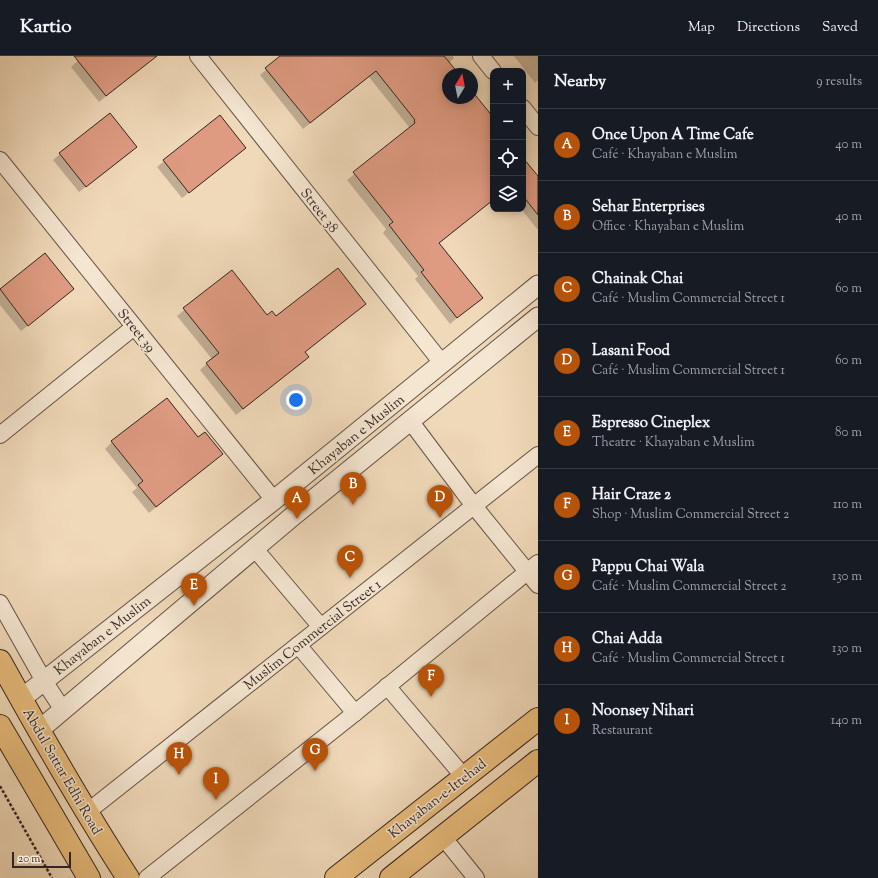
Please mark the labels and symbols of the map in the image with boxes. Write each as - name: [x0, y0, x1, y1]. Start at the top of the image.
- north arrow: [442, 68, 478, 104]
- street label: Street 38: [295, 185, 342, 238]
- street label: Street 39: [111, 305, 160, 358]
- your location: [286, 390, 306, 410]
- street label: Khayaban e Muslim: [305, 390, 410, 481]
- pin: B: [340, 472, 366, 505]
- pin: D: [427, 485, 453, 518]
- pin: A: [284, 486, 310, 519]
- pin: C: [337, 545, 363, 578]
- pin: E: [181, 573, 207, 606]
- street label: Muslim Commercial Street 1: [240, 575, 386, 696]
- street label: Khayaban e Muslim: [50, 592, 156, 681]
- pin: F: [418, 664, 444, 697]
- street label: Abdul Sattar Edhi Road: [17, 705, 106, 839]
- pin: G: [302, 738, 328, 771]
- pin: H: [166, 742, 192, 775]
- street label: Khayaban-e-Ittehad: [385, 755, 491, 844]
- pin: I: [203, 767, 229, 800]
- scale bar: [12, 850, 71, 869]

